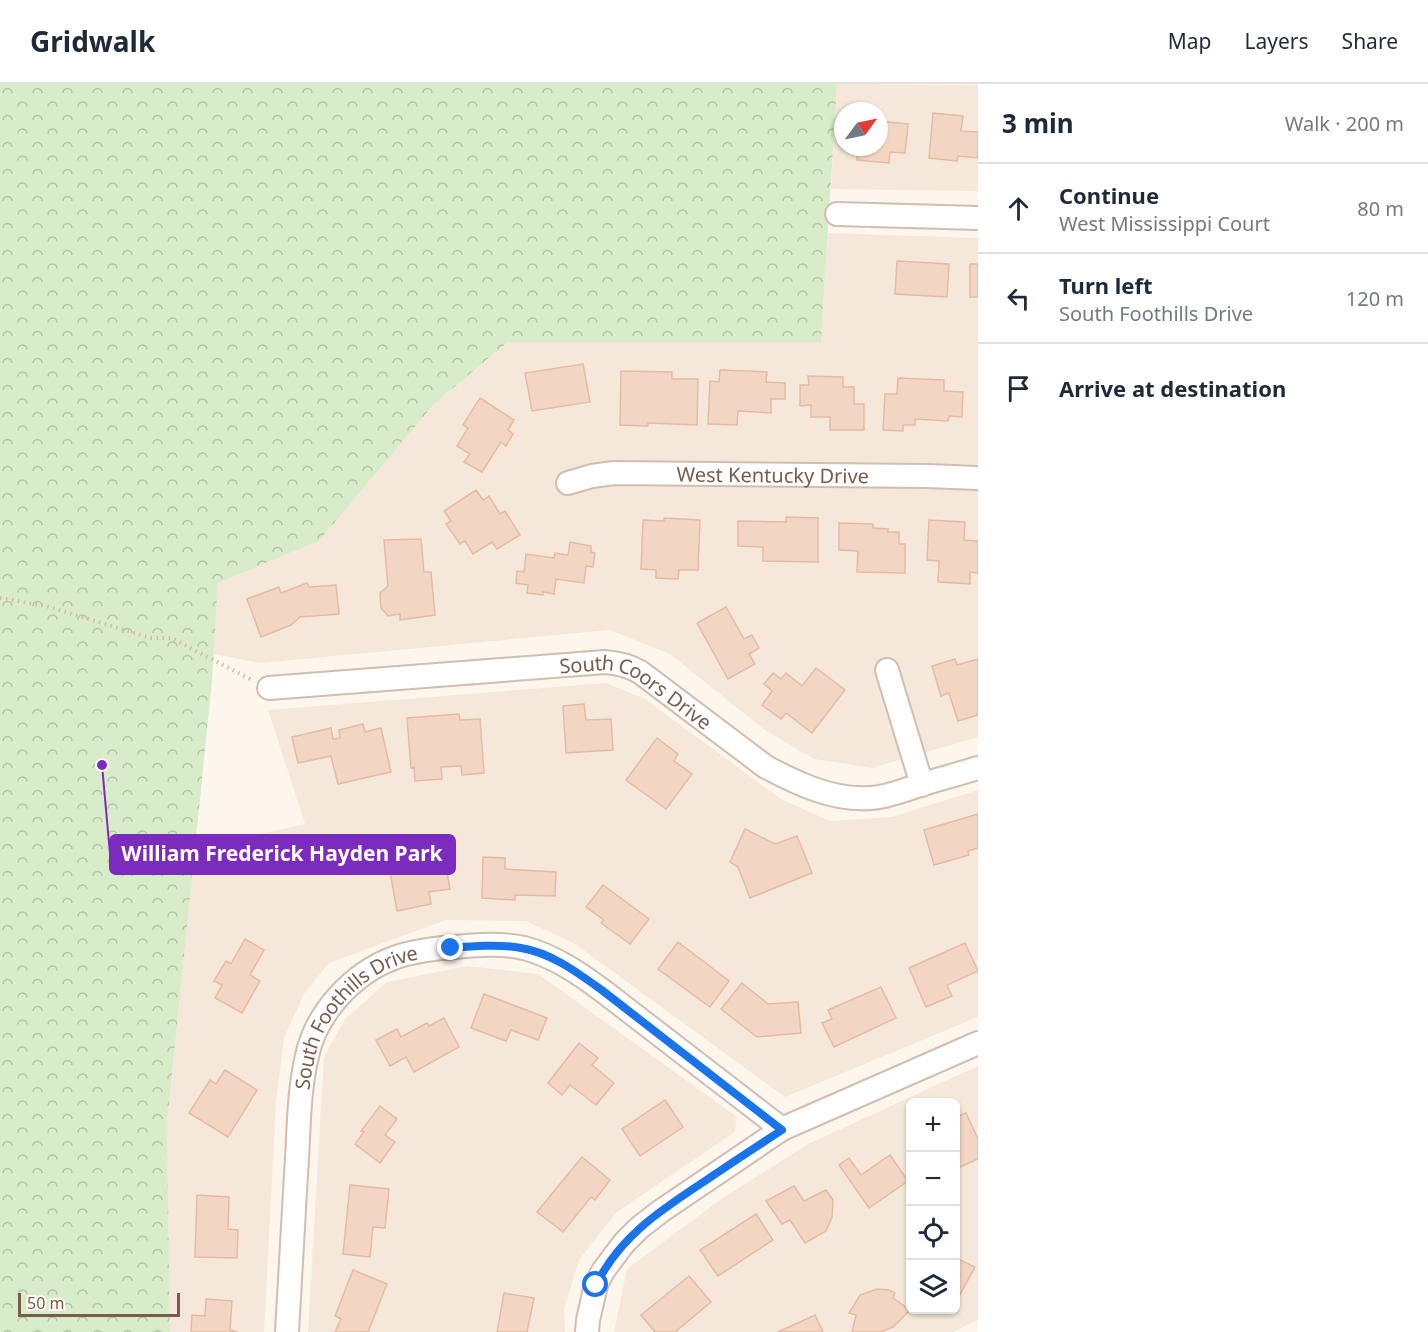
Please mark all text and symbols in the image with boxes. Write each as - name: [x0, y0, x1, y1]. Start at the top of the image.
- text: Gridwalk: [30, 22, 155, 60]
- text: Map: [1168, 27, 1212, 55]
- text: Layers: [1245, 27, 1309, 55]
- text: Share: [1342, 27, 1398, 55]
- north arrow: [834, 102, 888, 156]
- text: 3 min: [1002, 105, 1074, 141]
- text: Walk · 200 m: [1285, 110, 1404, 137]
- text: Continue: [1059, 180, 1159, 210]
- icon: ahead: [1002, 192, 1035, 225]
- text: 80 m: [1357, 195, 1404, 222]
- text: West Mississippi Court: [1059, 210, 1270, 237]
- text: Turn left: [1059, 270, 1153, 300]
- icon: left: [1002, 282, 1035, 315]
- text: 120 m: [1346, 285, 1404, 312]
- text: South Foothills Drive: [1059, 300, 1253, 327]
- icon: arrive: [1002, 372, 1035, 405]
- text: Arrive at destination: [1059, 373, 1286, 403]
- street label: West Kentucky Drive: [676, 460, 869, 489]
- street label: South Coors Drive: [558, 648, 718, 735]
- callout: William Frederick Hayden Park: [110, 835, 455, 874]
- text: William Frederick Hayden Park: [121, 839, 444, 867]
- route end: [437, 934, 463, 960]
- street label: South Foothills Drive: [288, 938, 420, 1091]
- map controls: [906, 1098, 960, 1314]
- button: +: [906, 1098, 960, 1152]
- button: −: [906, 1152, 960, 1206]
- button: locate: [906, 1206, 960, 1260]
- button: layers: [906, 1260, 960, 1314]
- route start: [582, 1271, 608, 1297]
- scale bar: [18, 1290, 180, 1318]
- text: 50 m: [27, 1292, 64, 1314]

